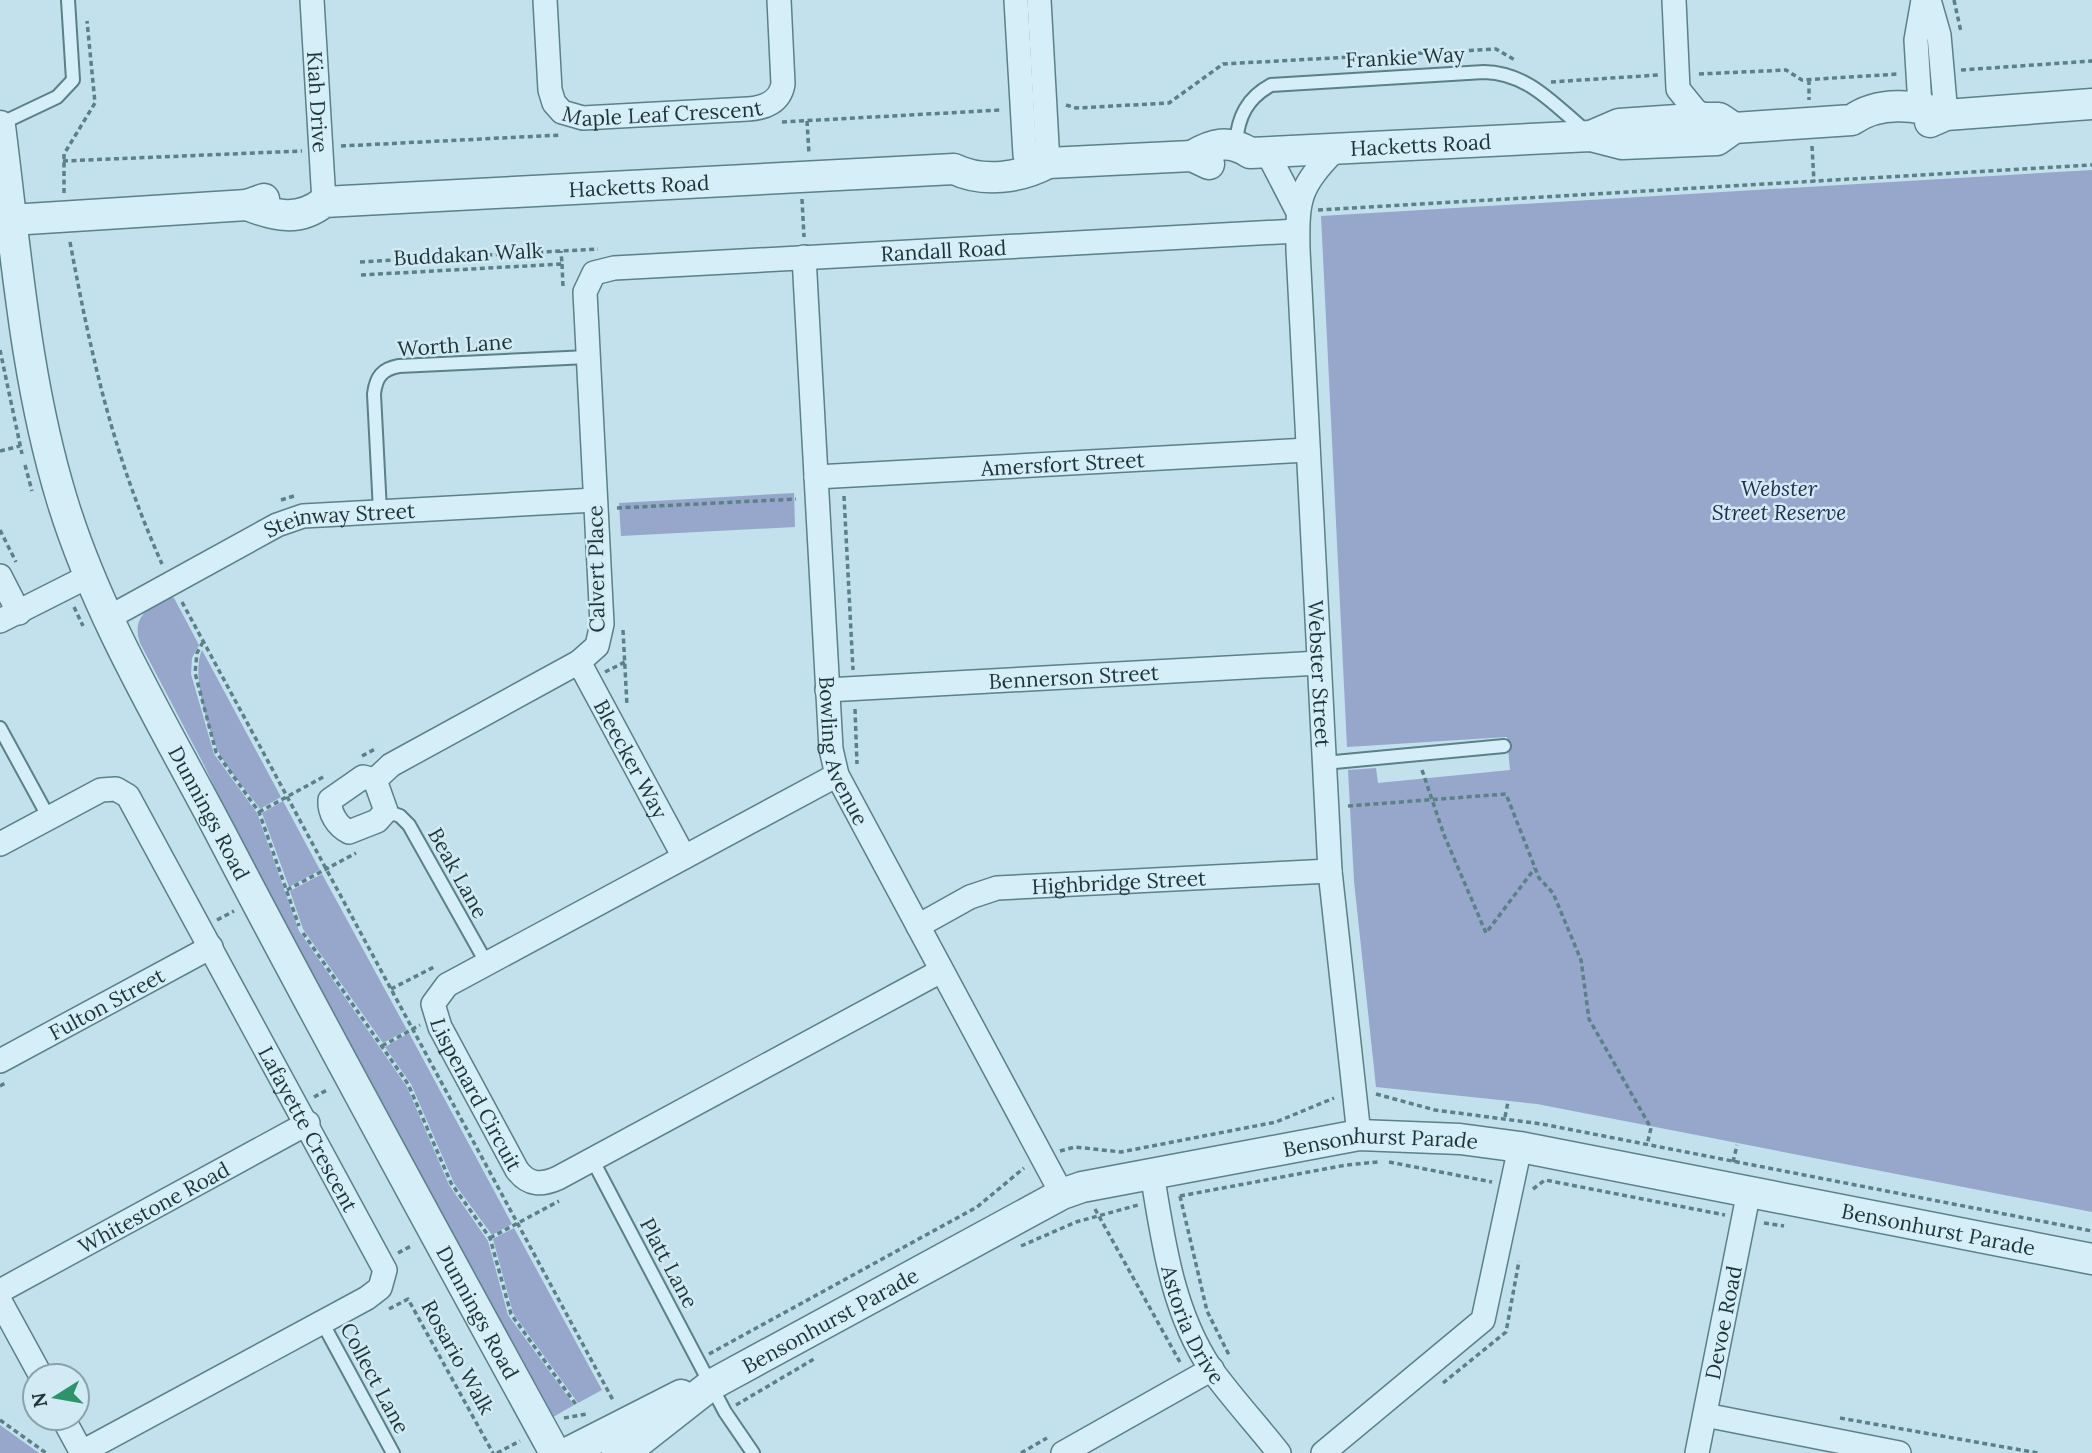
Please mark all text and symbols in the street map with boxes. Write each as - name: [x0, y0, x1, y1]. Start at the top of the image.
- street label: Frankie Way: [1345, 40, 1465, 74]
- street label: Kiah Drive: [302, 50, 335, 153]
- street label: Maple Leaf Crescent: [559, 93, 766, 132]
- street label: Hacketts Road: [1350, 127, 1492, 161]
- street label: Hacketts Road: [568, 168, 710, 203]
- street label: Randall Road: [880, 233, 1007, 267]
- street label: Buddakan Walk: [393, 237, 544, 271]
- street label: Worth Lane: [396, 328, 514, 362]
- street label: Amersfort Street: [979, 445, 1146, 481]
- park label: Webster Street Reserve: [1712, 475, 1846, 526]
- street label: Steinway Street: [259, 496, 417, 543]
- street label: Calvert Place: [581, 505, 611, 633]
- street label: Webster Street: [1303, 599, 1337, 749]
- street label: Bennerson Street: [988, 658, 1160, 695]
- street label: Bowling Avenue: [814, 675, 875, 830]
- street label: Bleecker Way: [588, 695, 674, 823]
- street label: Dunnings Road: [163, 741, 256, 884]
- street label: Beak Lane: [422, 823, 494, 923]
- street label: Highbridge Street: [1031, 864, 1208, 900]
- street label: Fulton Street: [44, 961, 170, 1046]
- street label: Lispenard Circuit: [425, 1015, 529, 1176]
- street label: Lafayette Crescent: [253, 1041, 365, 1217]
- street label: Bensonhurst Parade: [1280, 1121, 1480, 1163]
- street label: Whitestone Road: [73, 1155, 234, 1259]
- street label: Bensonhurst Parade: [1839, 1197, 2038, 1261]
- street label: Platt Lane: [634, 1213, 704, 1313]
- street label: Dunnings Road: [431, 1241, 525, 1384]
- street label: Bensonhurst Parade: [737, 1261, 923, 1379]
- street label: Astoria Drive: [1156, 1262, 1231, 1389]
- street label: Devoe Road: [1698, 1263, 1747, 1382]
- street label: Rosario Walk: [416, 1295, 501, 1420]
- street label: Collect Lane: [334, 1318, 416, 1438]
- north arrow: [21, 1362, 91, 1432]
- text: N: [26, 1390, 52, 1410]

